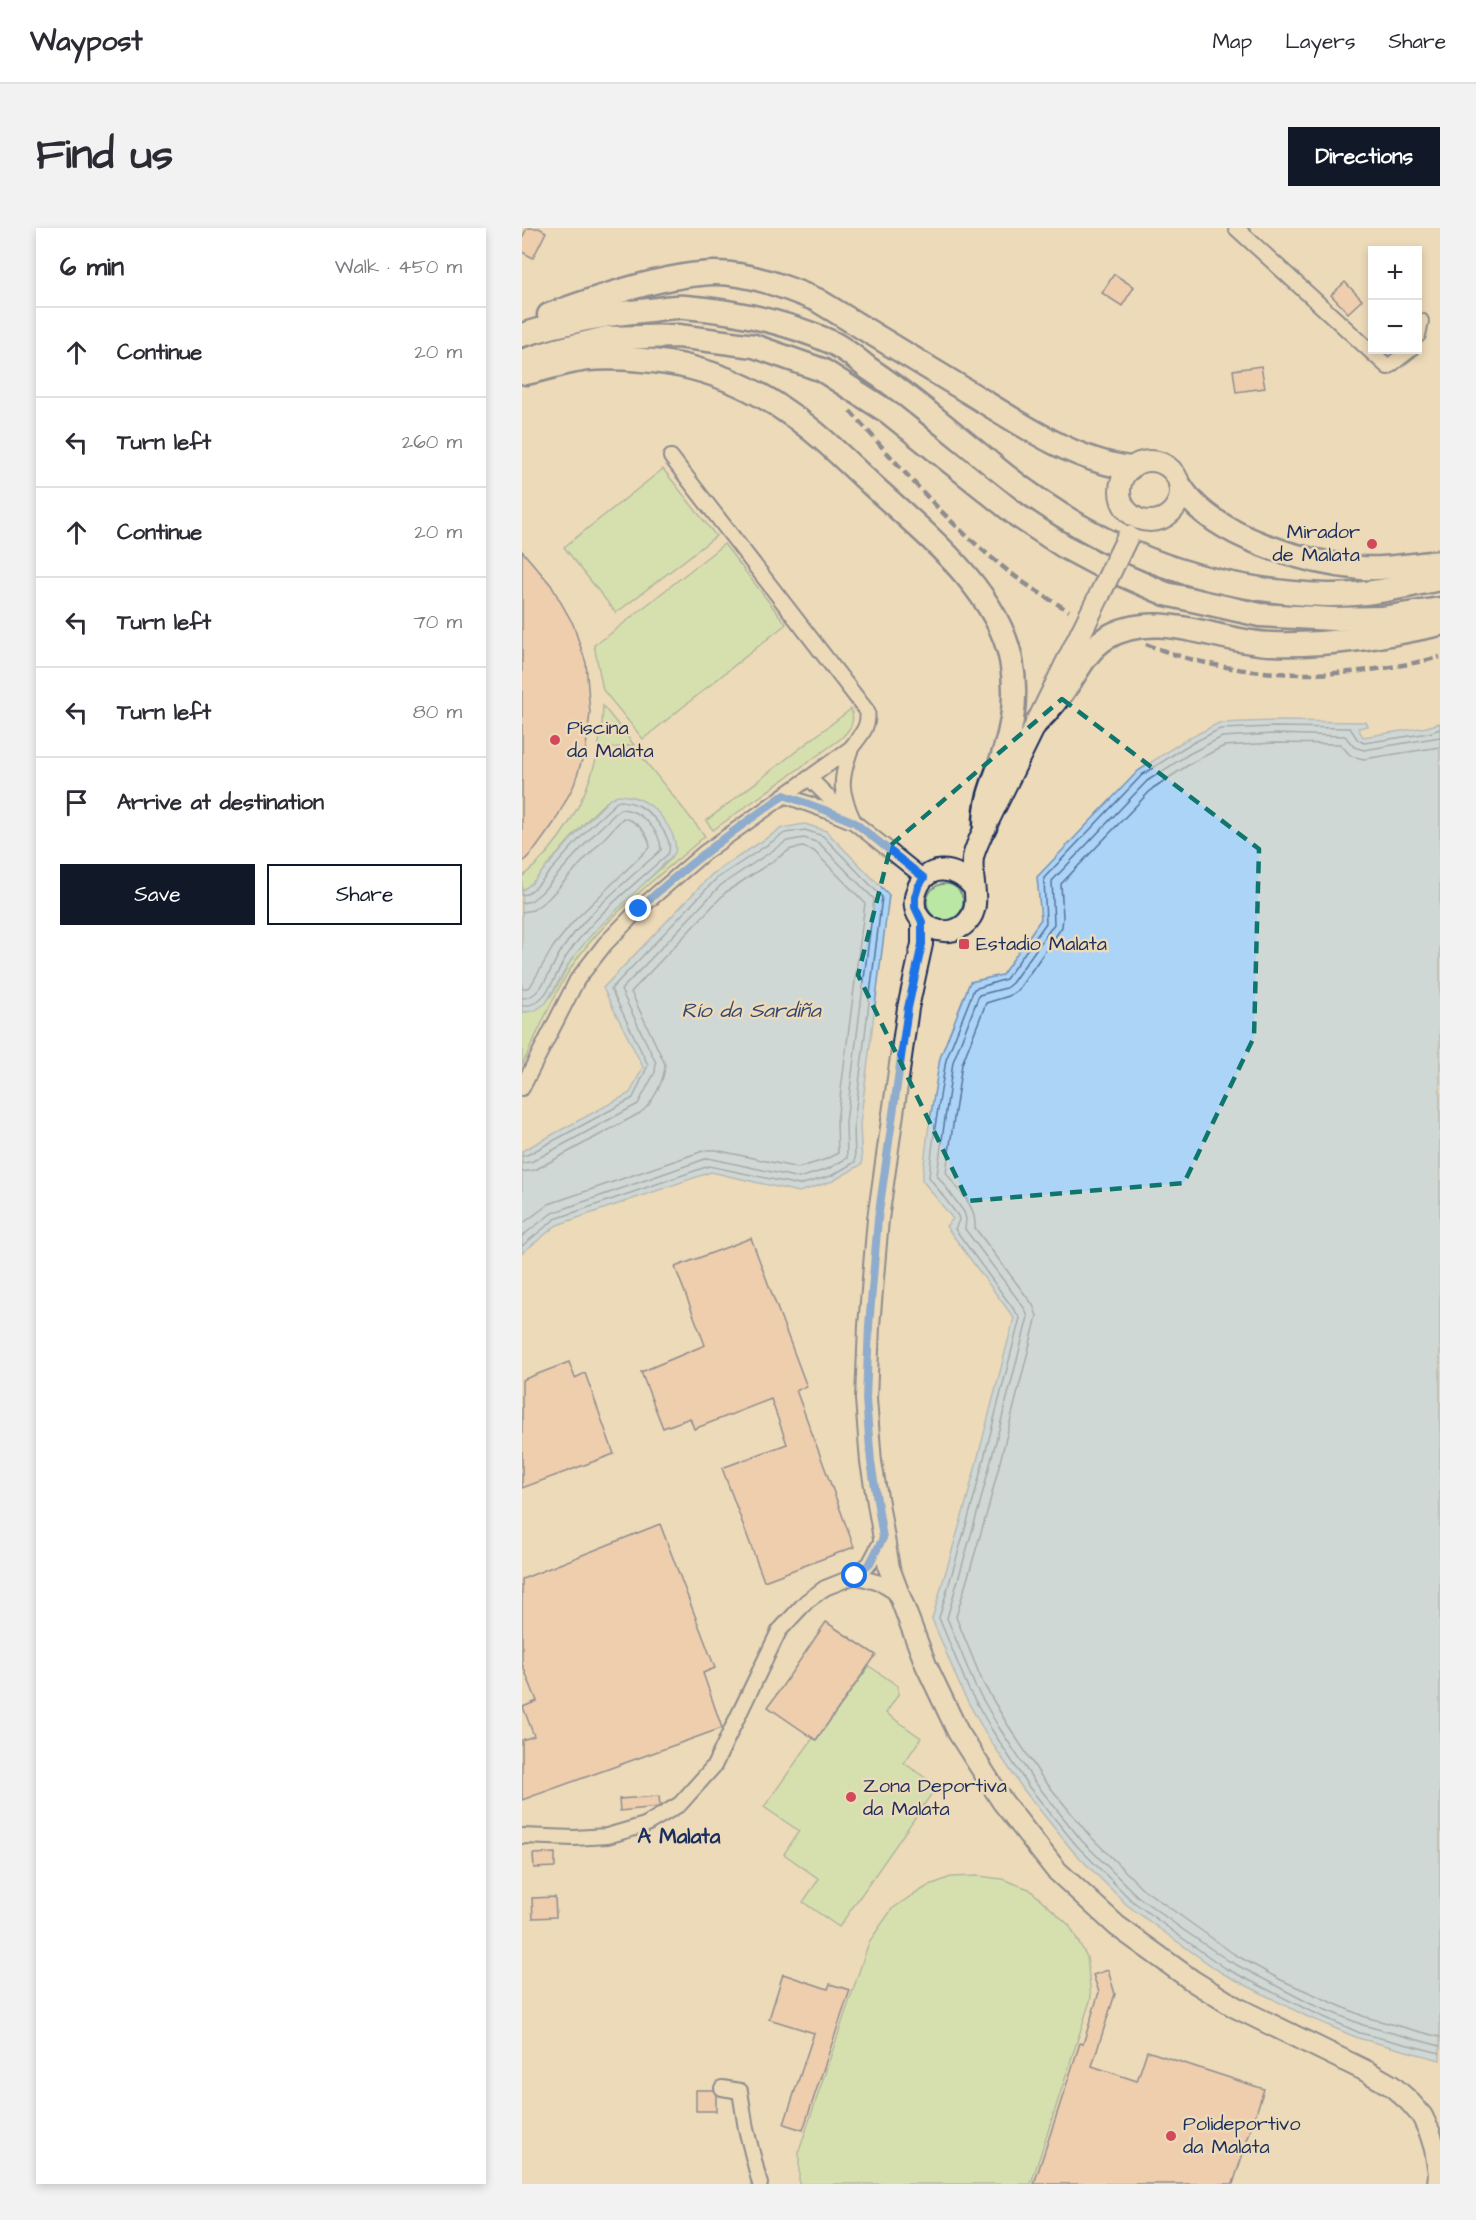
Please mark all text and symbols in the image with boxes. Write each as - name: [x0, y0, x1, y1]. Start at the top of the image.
- text: Waypost: [30, 22, 143, 61]
- text: Map: [1212, 27, 1252, 56]
- text: Layers: [1285, 27, 1355, 56]
- text: Share: [1388, 27, 1446, 56]
- text: Find us: [36, 127, 173, 185]
- button: Directions: [1288, 127, 1440, 186]
- map controls: [1368, 246, 1422, 354]
- button: +: [1368, 246, 1422, 300]
- text: 6 min: [60, 249, 124, 285]
- text: Walk · 450 m: [335, 253, 462, 281]
- button: −: [1368, 300, 1422, 354]
- icon: ahead: [60, 336, 93, 369]
- text: Continue: [117, 337, 202, 368]
- text: 20 m: [414, 338, 462, 366]
- icon: left: [60, 426, 93, 459]
- text: Turn left: [117, 427, 211, 458]
- text: 260 m: [402, 428, 462, 456]
- icon: ahead: [60, 516, 93, 549]
- text: Continue: [117, 517, 202, 548]
- text: 20 m: [414, 518, 462, 546]
- place label: Mirador de Malata: [1273, 518, 1360, 569]
- marker: Mirador de Malata: [1365, 537, 1379, 551]
- icon: left: [60, 606, 93, 639]
- text: Turn left: [117, 607, 211, 638]
- text: 70 m: [414, 608, 462, 636]
- icon: left: [60, 696, 93, 729]
- text: Turn left: [117, 697, 211, 728]
- text: 80 m: [413, 698, 462, 726]
- place label: Piscina da Malata: [567, 714, 654, 765]
- marker: Piscina da Malata: [548, 733, 562, 747]
- icon: arrive: [60, 786, 93, 819]
- text: Arrive at destination: [117, 787, 324, 818]
- button: Save: [60, 864, 255, 925]
- button: Share: [267, 864, 462, 925]
- route end: [625, 895, 651, 921]
- place label: Estadio Malata: [976, 930, 1107, 958]
- marker: Estadio Malata: [957, 937, 971, 951]
- water label: Río da Sardiña: [681, 996, 822, 1025]
- route start: [841, 1562, 867, 1588]
- place label: Zona Deportiva da Malata: [863, 1772, 1007, 1823]
- marker: Zona Deportiva da Malata: [844, 1790, 858, 1804]
- district label: A Malata: [637, 1822, 721, 1851]
- place label: Polideportivo da Malata: [1183, 2110, 1300, 2161]
- marker: Polideportivo da Malata: [1164, 2129, 1178, 2143]

